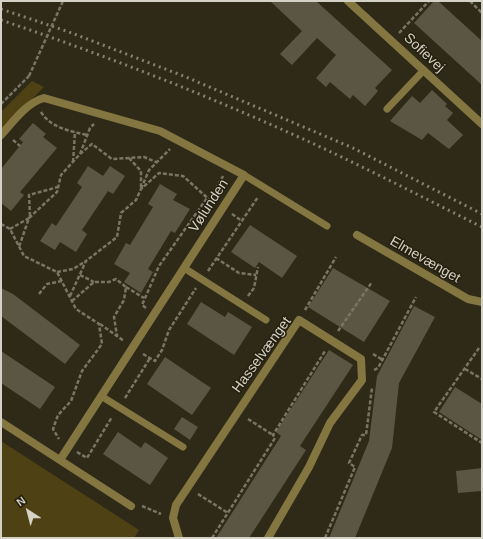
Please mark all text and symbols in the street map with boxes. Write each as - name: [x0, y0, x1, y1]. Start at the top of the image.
- street label: Sofievej: [400, 30, 448, 76]
- street label: Vølunden: [186, 176, 232, 236]
- street label: Elmevænget: [387, 233, 463, 287]
- street label: Hasselvænget: [229, 314, 295, 396]
- north arrow: [8, 491, 48, 531]
- text: N: [14, 494, 28, 508]

